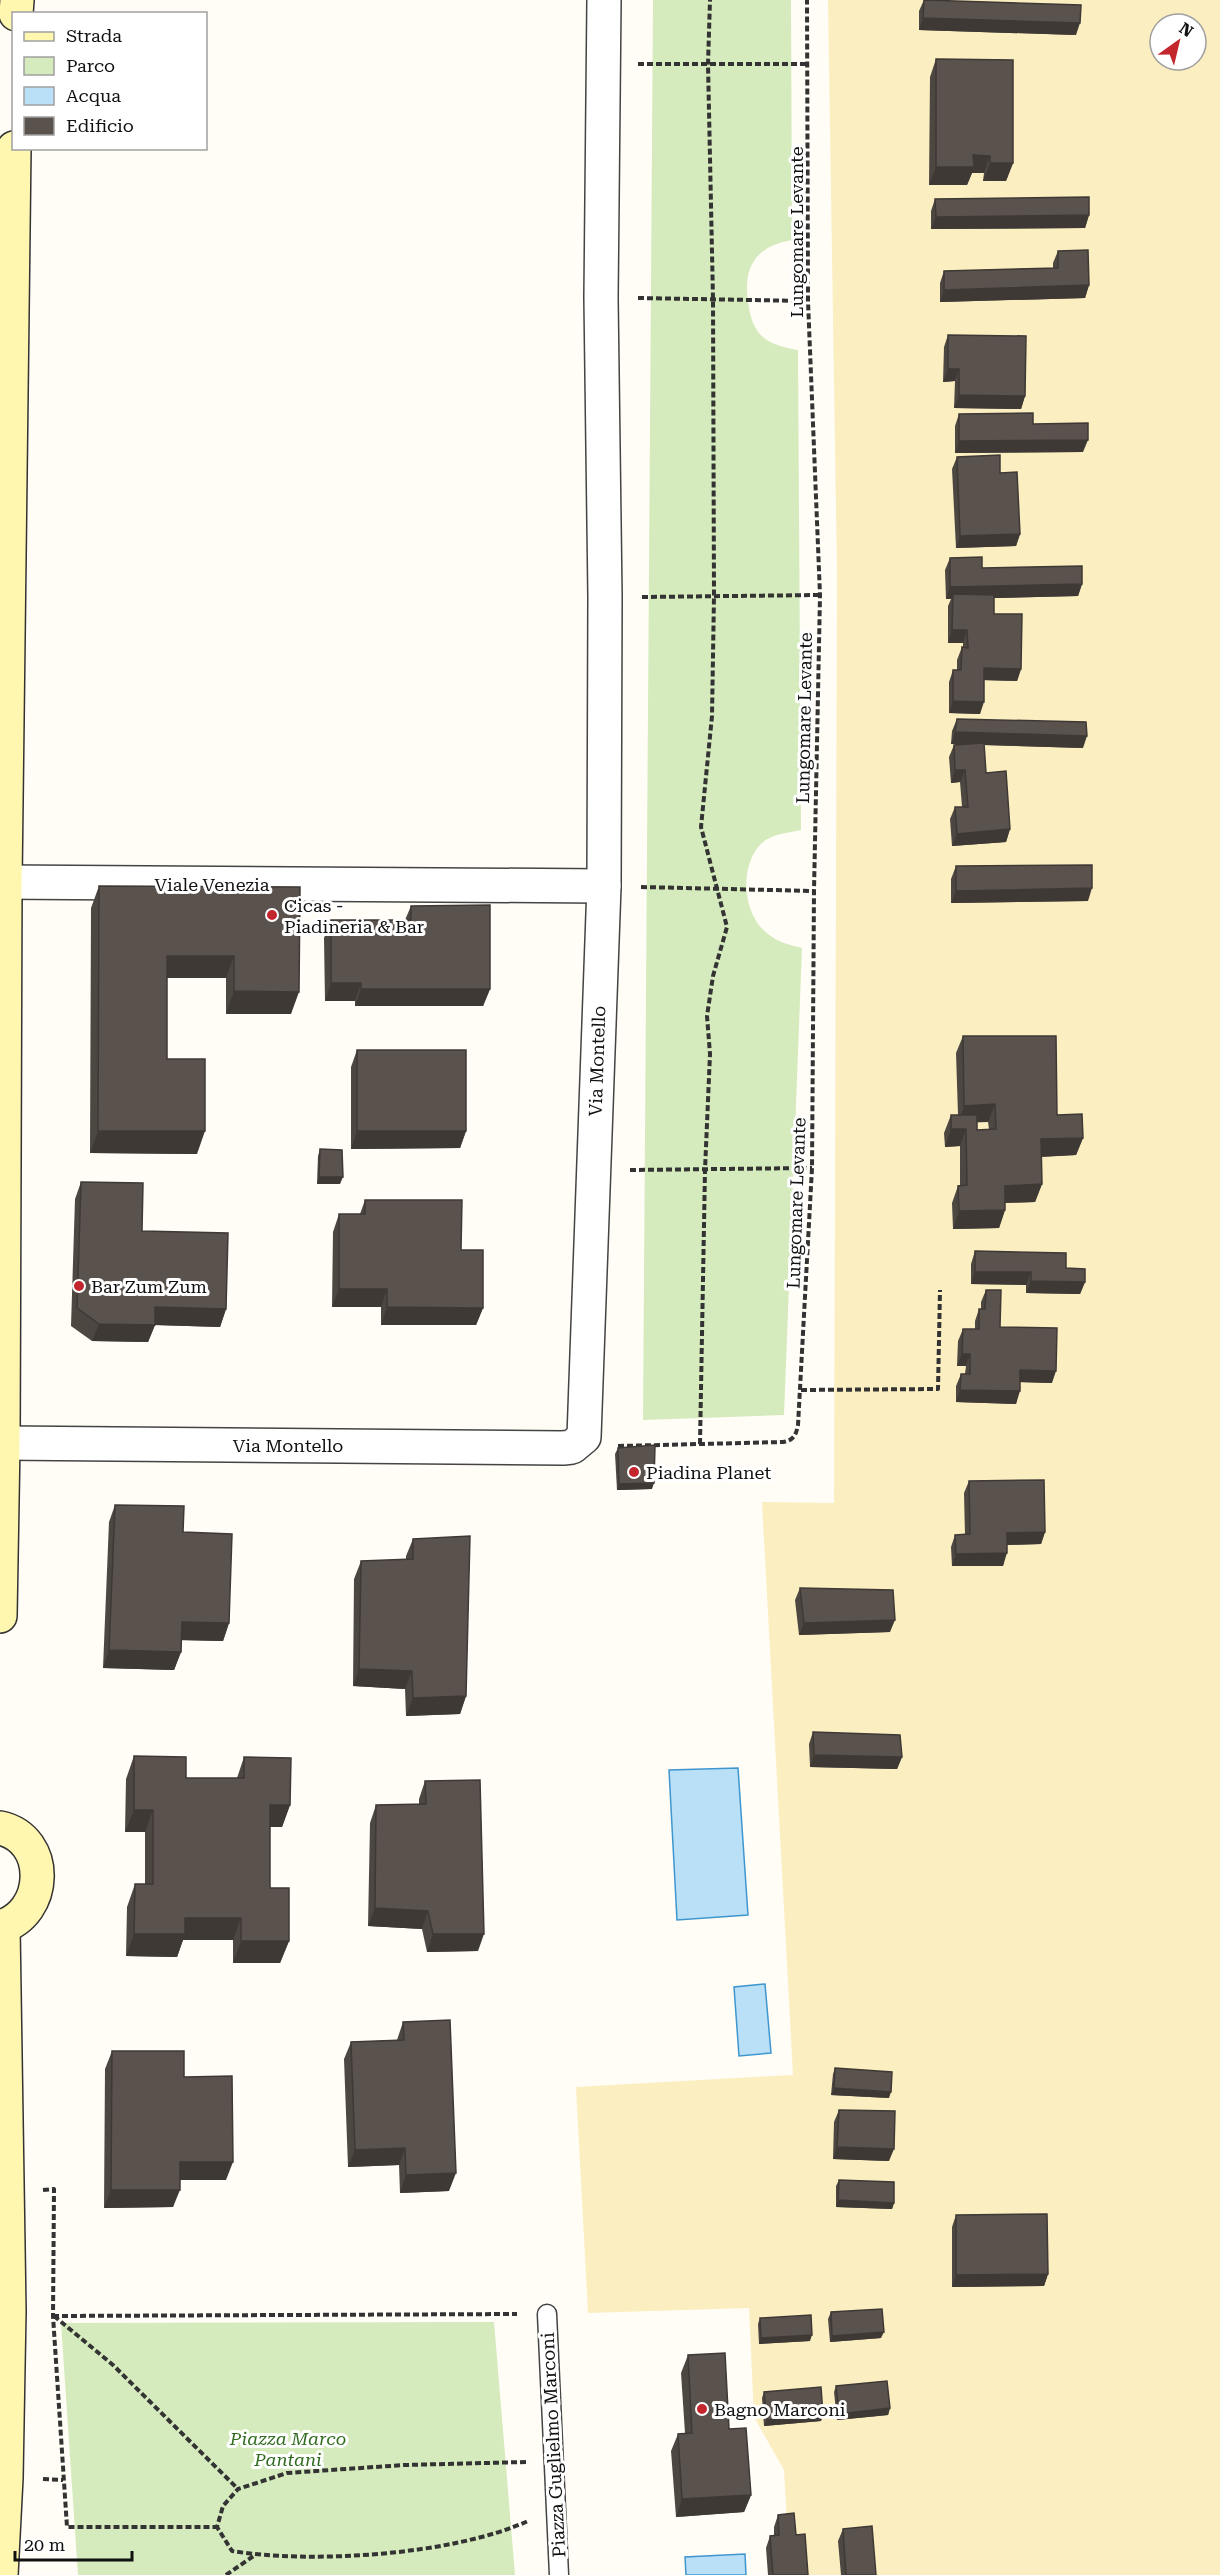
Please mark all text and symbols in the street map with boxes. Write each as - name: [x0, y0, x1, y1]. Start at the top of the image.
- legend: [12, 12, 207, 150]
- north arrow: [1148, 12, 1208, 72]
- text: N: [1176, 19, 1197, 41]
- text: Strada: [66, 25, 122, 46]
- text: Parco: [66, 55, 115, 76]
- text: Acqua: [66, 85, 121, 106]
- text: Edificio: [66, 115, 134, 136]
- street label: Lungomare Levante: [786, 146, 807, 318]
- street label: Lungomare Levante: [792, 632, 816, 804]
- street label: Viale Venezia: [155, 874, 270, 895]
- place label: Cicas - Piadineria & Bar: [284, 895, 424, 937]
- marker: Cicas - Piadineria & Bar: [265, 908, 279, 922]
- street label: Via Montello: [585, 1005, 609, 1117]
- street label: Lungomare Levante: [783, 1117, 809, 1289]
- place label: Bar Zum Zum: [91, 1276, 207, 1297]
- marker: Bar Zum Zum: [72, 1279, 86, 1293]
- street label: Via Montello: [233, 1435, 343, 1456]
- place label: Piadina Planet: [646, 1462, 771, 1483]
- marker: Piadina Planet: [627, 1465, 641, 1479]
- street label: Piazza Guglielmo Marconi: [537, 2332, 569, 2558]
- place label: Bagno Marconi: [714, 2399, 846, 2420]
- marker: Bagno Marconi: [695, 2402, 709, 2416]
- park label: Piazza Marco Pantani: [229, 2428, 346, 2470]
- scale bar: [15, 2524, 132, 2562]
- text: 20 m: [24, 2534, 65, 2555]

